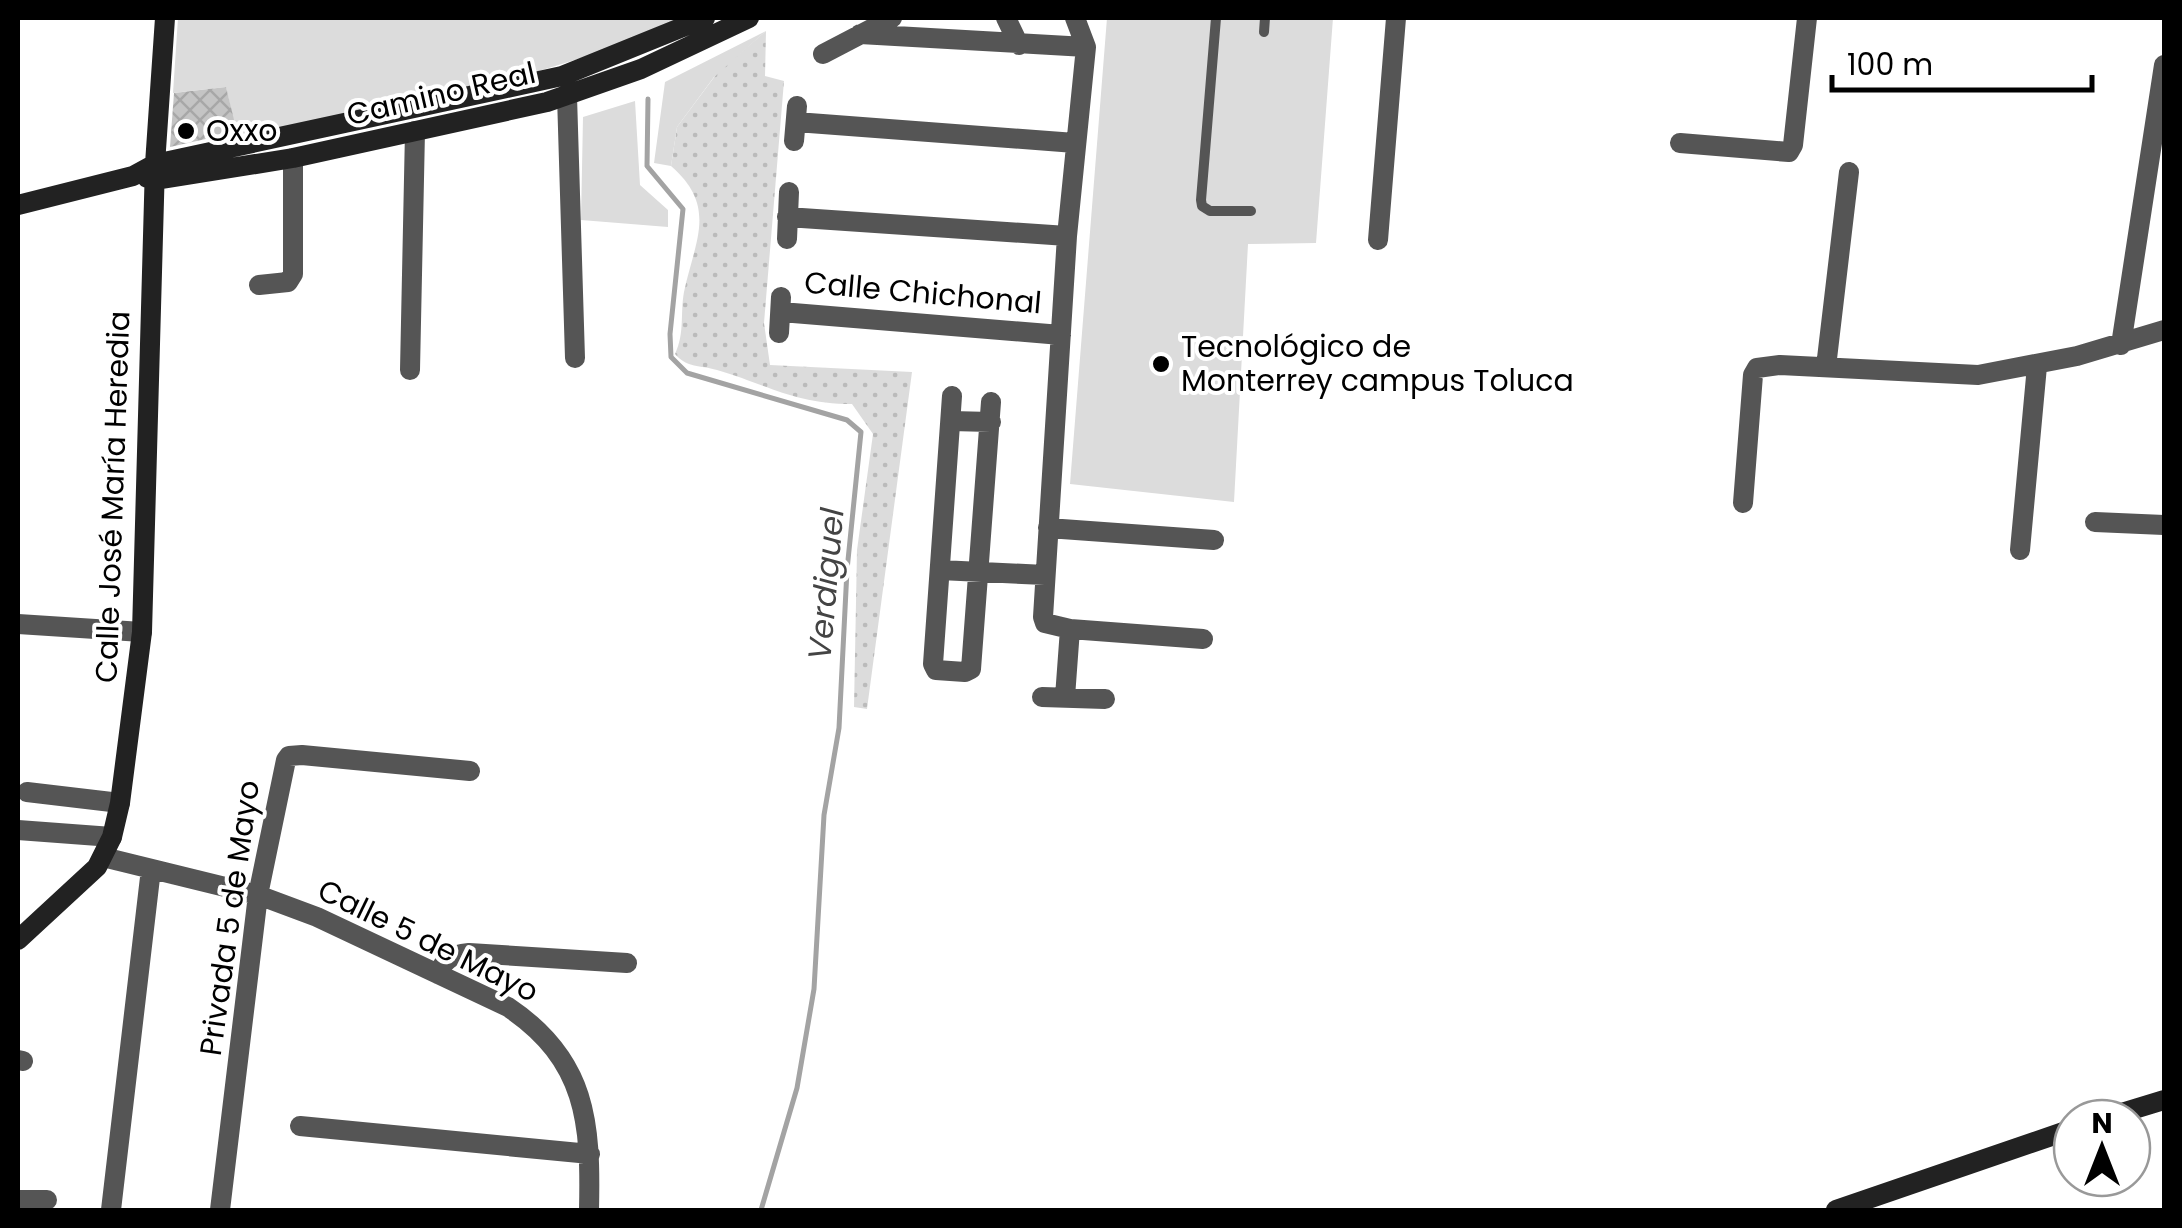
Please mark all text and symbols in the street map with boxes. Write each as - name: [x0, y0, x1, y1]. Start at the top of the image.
- scale bar: [1832, 30, 2092, 92]
- text: 100 m: [1847, 43, 1933, 86]
- street label: Camino Real: [342, 51, 540, 136]
- place label: Oxxo: [206, 109, 278, 152]
- marker: Oxxo: [175, 120, 197, 142]
- street label: Calle Chichonal: [803, 261, 1043, 324]
- street label: Calle José María Heredia: [85, 310, 140, 684]
- place label: Tecnológico de Monterrey campus Toluca: [1181, 325, 1574, 402]
- marker: Tecnológico de Monterrey campus Toluca: [1150, 353, 1172, 375]
- water label: Verdiguel: [796, 506, 855, 662]
- street label: Privada 5 de Mayo: [189, 778, 270, 1058]
- street label: Calle 5 de Mayo: [311, 868, 546, 1013]
- north arrow: [2052, 1098, 2152, 1198]
- text: N: [2091, 1104, 2113, 1143]

